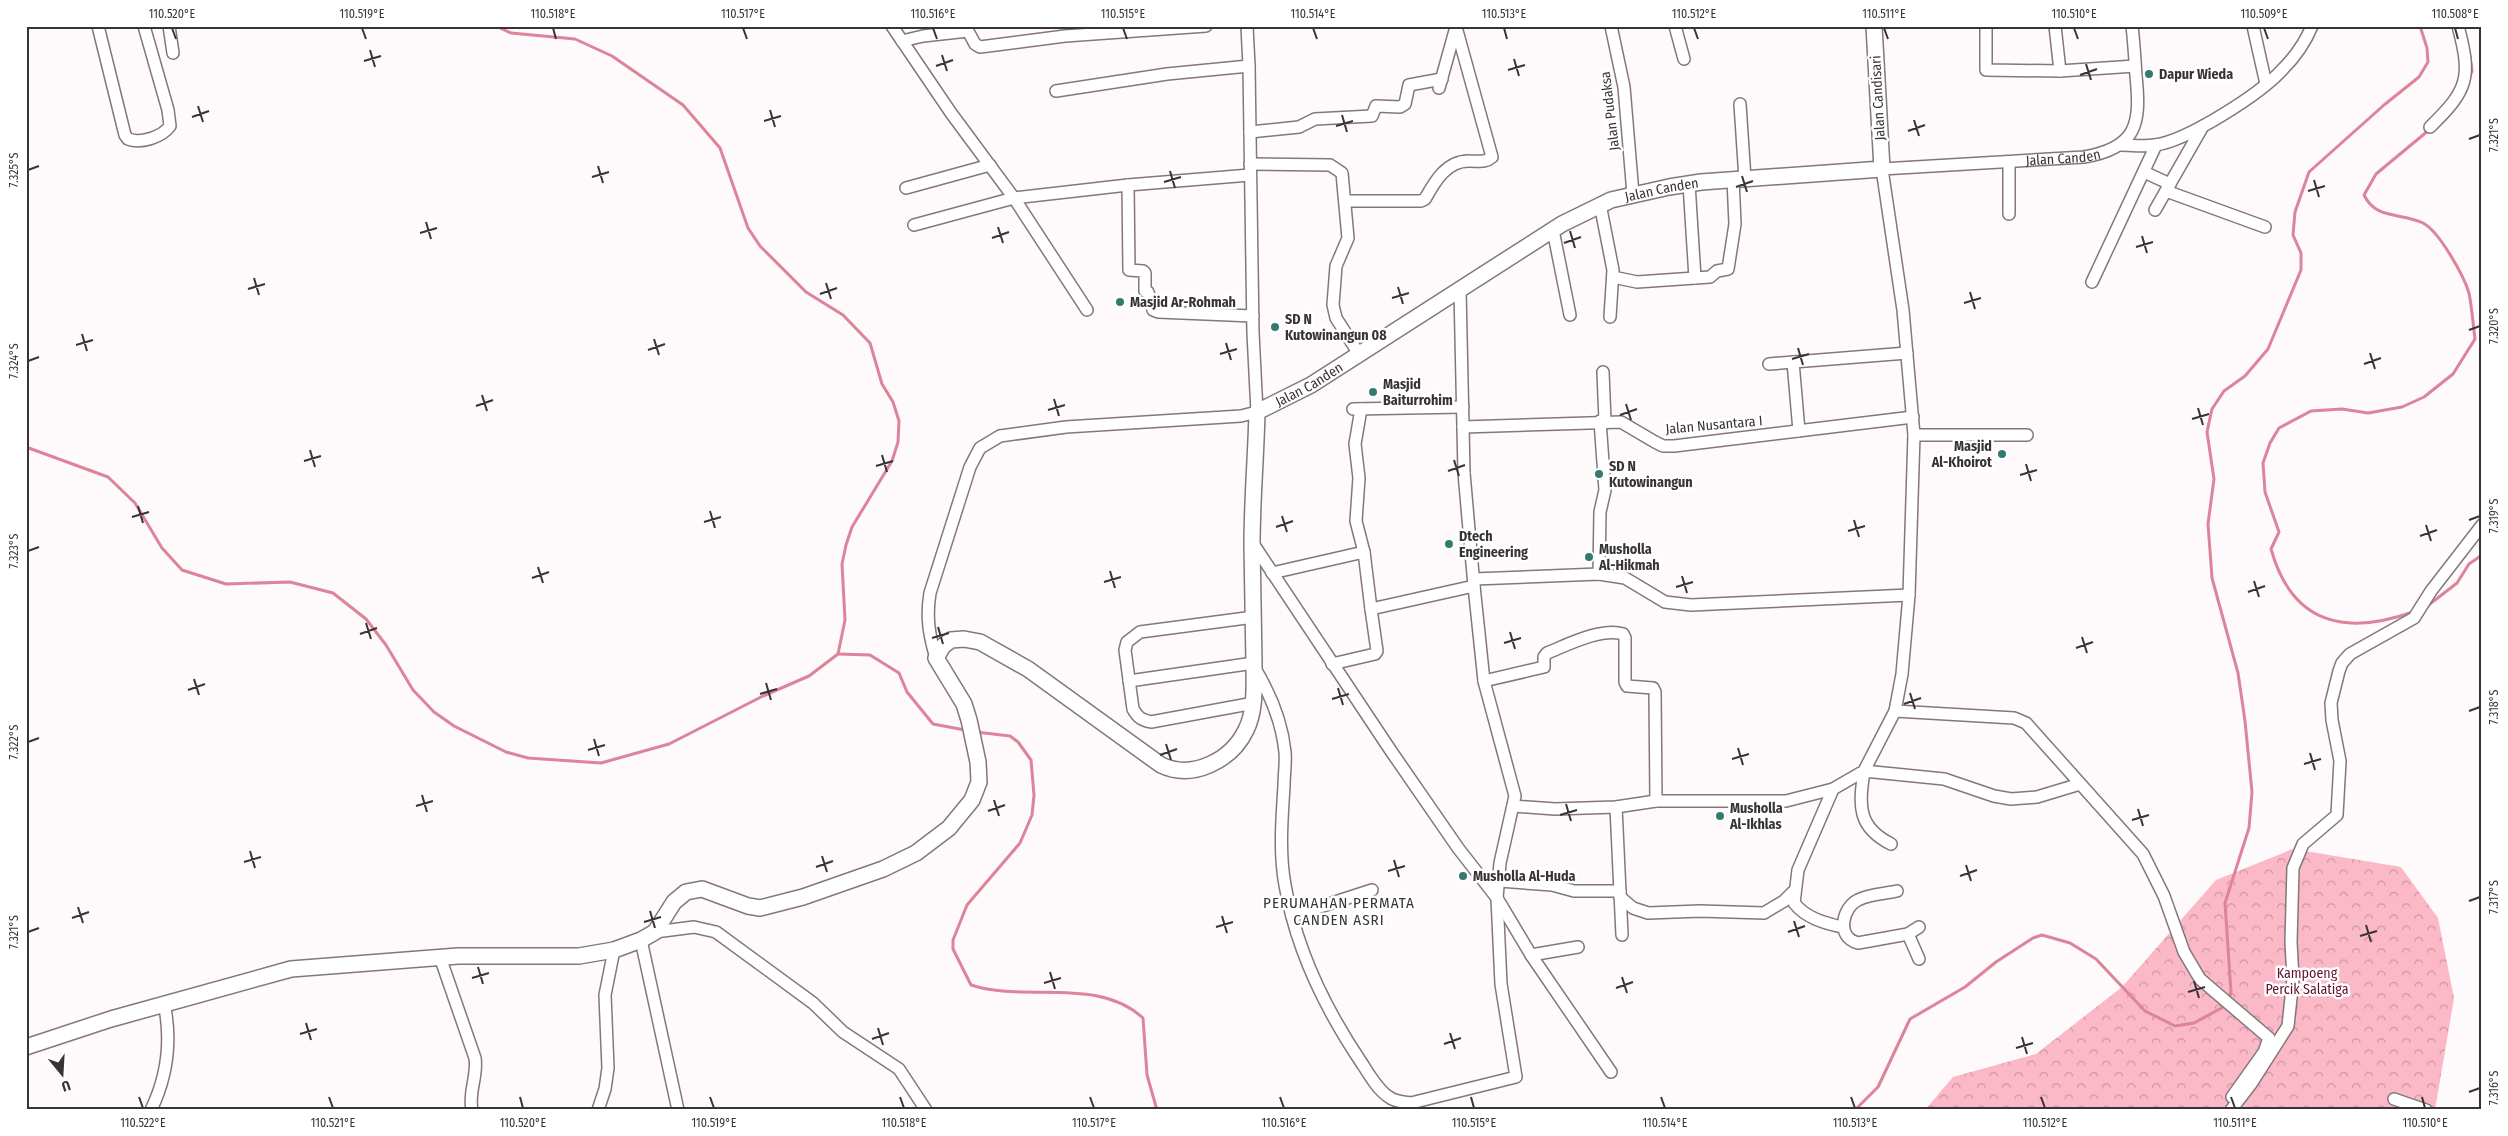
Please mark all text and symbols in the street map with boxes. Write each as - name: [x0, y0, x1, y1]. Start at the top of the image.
- text: 110.520°E: [149, 7, 196, 21]
- text: 110.519°E: [340, 7, 385, 21]
- text: 110.518°E: [531, 7, 576, 21]
- text: 110.517°E: [721, 7, 765, 21]
- text: 110.516°E: [911, 7, 956, 21]
- text: 110.515°E: [1101, 7, 1146, 21]
- text: 110.514°E: [1291, 7, 1336, 21]
- text: 110.513°E: [1482, 7, 1527, 21]
- text: 110.512°E: [1672, 7, 1716, 21]
- text: 110.511°E: [1862, 7, 1906, 21]
- text: 110.510°E: [2051, 7, 2097, 21]
- text: 110.509°E: [2241, 7, 2288, 21]
- text: 110.508°E: [2431, 7, 2479, 21]
- street label: Jalan Candisari: [1867, 55, 1889, 141]
- place label: Dapur Wieda: [2159, 66, 2233, 83]
- marker: Dapur Wieda: [2143, 68, 2155, 80]
- street label: Jalan Pudaksa: [1597, 70, 1623, 152]
- text: 7.321°S: [2487, 118, 2501, 152]
- street label: Jalan Canden: [2025, 145, 2102, 169]
- text: 7.325°S: [7, 152, 21, 188]
- street label: Jalan Canden: [1623, 174, 1700, 205]
- place label: Masjid Ar-Rohmah: [1130, 294, 1236, 311]
- marker: Masjid Ar-Rohmah: [1114, 296, 1126, 308]
- text: 7.320°S: [2487, 308, 2501, 344]
- place label: SD N Kutowinangun 08: [1285, 311, 1387, 344]
- marker: SD N Kutowinangun 08: [1269, 321, 1281, 333]
- text: 7.324°S: [7, 343, 21, 379]
- street label: Jalan Canden: [1272, 358, 1346, 410]
- place label: Masjid Baiturrohim: [1383, 376, 1453, 409]
- marker: Masjid Baiturrohim: [1367, 386, 1379, 398]
- street label: Jalan Nusantara I: [1665, 412, 1763, 438]
- place label: Masjid Al-Khoirot: [1931, 438, 1993, 471]
- marker: Masjid Al-Khoirot: [1996, 448, 2008, 460]
- place label: SD N Kutowinangun: [1609, 458, 1693, 491]
- marker: SD N Kutowinangun: [1593, 468, 1605, 480]
- text: 7.319°S: [2487, 499, 2501, 533]
- place label: Dtech Engineering: [1459, 528, 1528, 561]
- text: 7.323°S: [7, 533, 21, 569]
- marker: Dtech Engineering: [1443, 538, 1455, 550]
- place label: Musholla Al-Hikmah: [1598, 541, 1660, 574]
- marker: Musholla Al-Hikmah: [1583, 551, 1595, 563]
- text: 7.318°S: [2487, 690, 2501, 724]
- text: 7.322°S: [7, 724, 21, 760]
- place label: Musholla Al-Ikhlas: [1729, 800, 1783, 833]
- marker: Musholla Al-Ikhlas: [1714, 810, 1726, 822]
- place label: Musholla Al-Huda: [1473, 868, 1576, 885]
- marker: Musholla Al-Huda: [1457, 870, 1469, 882]
- text: 7.317°S: [2487, 880, 2501, 914]
- district label: PERUMAHAN PERMATA CANDEN ASRI: [1263, 894, 1415, 929]
- text: 7.321°S: [7, 915, 21, 949]
- park label: Kampoeng Percik Salatiga: [2265, 965, 2349, 998]
- north arrow: [38, 1048, 88, 1098]
- text: 7.316°S: [2487, 1071, 2501, 1105]
- text: U: [59, 1077, 72, 1095]
- text: 110.522°E: [120, 1116, 166, 1130]
- text: 110.521°E: [311, 1116, 356, 1130]
- text: 110.520°E: [500, 1116, 547, 1130]
- text: 110.519°E: [692, 1116, 737, 1130]
- text: 110.518°E: [882, 1116, 927, 1130]
- text: 110.517°E: [1072, 1116, 1116, 1130]
- text: 110.516°E: [1262, 1116, 1307, 1130]
- text: 110.515°E: [1452, 1116, 1497, 1130]
- text: 110.514°E: [1643, 1116, 1688, 1130]
- text: 110.513°E: [1833, 1116, 1878, 1130]
- text: 110.512°E: [2023, 1116, 2067, 1130]
- text: 110.511°E: [2213, 1116, 2257, 1130]
- text: 110.510°E: [2402, 1116, 2448, 1130]

